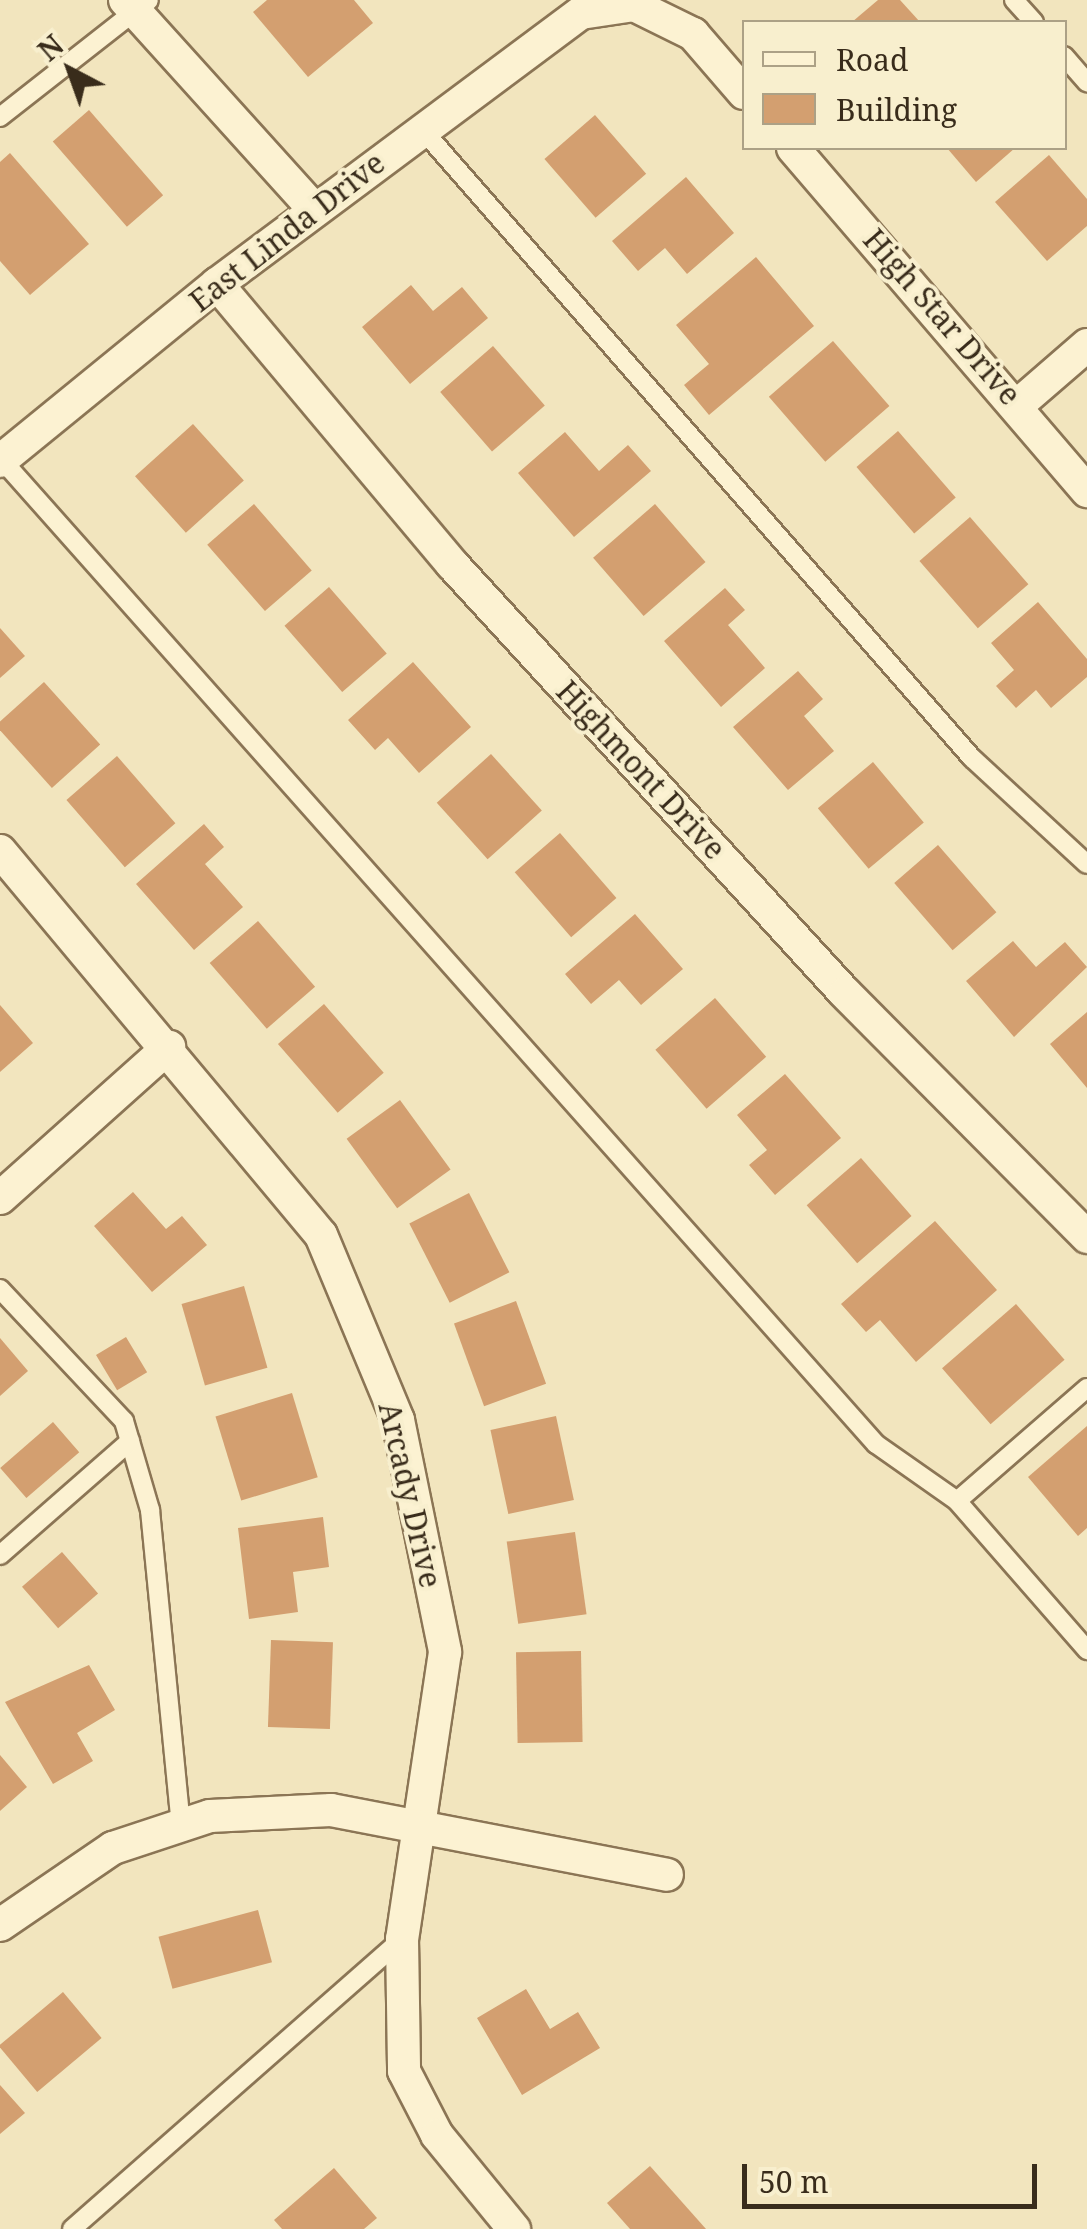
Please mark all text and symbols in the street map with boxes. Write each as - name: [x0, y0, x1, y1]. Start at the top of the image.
- north arrow: [20, 20, 120, 120]
- legend: [742, 20, 1067, 150]
- text: N: [30, 26, 71, 69]
- text: Road: [836, 39, 908, 80]
- text: Building: [836, 89, 957, 130]
- street label: East Linda Drive: [182, 145, 392, 319]
- street label: High Star Drive: [856, 222, 1028, 412]
- street label: Highmont Drive: [549, 673, 733, 867]
- street label: Arcady Drive: [371, 1399, 449, 1591]
- scale bar: [747, 2144, 1042, 2206]
- text: 50 m: [759, 2161, 829, 2202]

